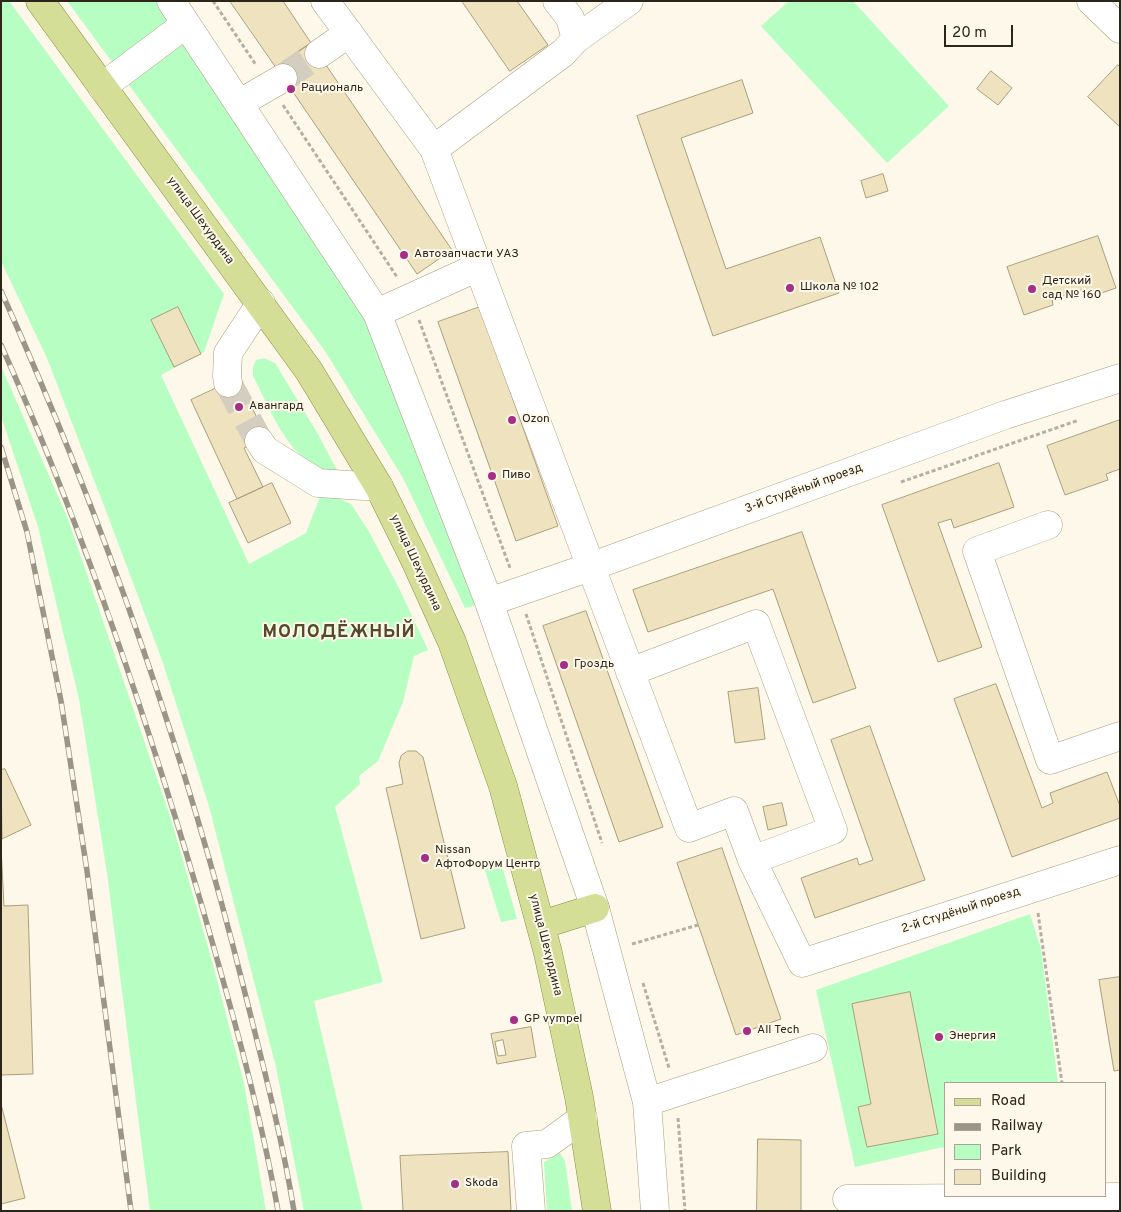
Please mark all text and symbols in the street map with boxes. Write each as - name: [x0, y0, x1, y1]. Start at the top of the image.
- scale bar: [946, 15, 1015, 47]
- text: 20 m: [952, 24, 987, 43]
- place label: Рациональ: [301, 82, 363, 96]
- marker: Рациональ: [285, 83, 297, 95]
- street label: улица Шехурдина: [163, 174, 237, 268]
- place label: Автозапчасти УАЗ: [414, 248, 519, 262]
- marker: Автозапчасти УАЗ: [398, 249, 410, 261]
- place label: Детский сад № 160: [1042, 275, 1101, 303]
- place label: Школа № 102: [800, 281, 879, 295]
- marker: Школа № 102: [784, 282, 796, 294]
- marker: Детский сад № 160: [1026, 283, 1038, 295]
- place label: Авангард: [249, 400, 304, 414]
- marker: Авангард: [233, 401, 245, 413]
- place label: Ozon: [522, 413, 550, 427]
- marker: Ozon: [506, 414, 518, 426]
- street label: 3-й Студёный проезд: [743, 461, 865, 517]
- place label: Пиво: [502, 469, 531, 483]
- marker: Пиво: [486, 470, 498, 482]
- street label: улица Шехурдина: [386, 513, 444, 613]
- district label: МОЛОДЁЖНЫЙ: [261, 622, 417, 644]
- place label: Гроздь: [574, 658, 614, 672]
- marker: Гроздь: [558, 659, 570, 671]
- place label: Nissan АфтоФорум Центр: [435, 844, 540, 872]
- marker: Nissan АфтоФорум Центр: [419, 852, 431, 864]
- street label: 2-й Студёный проезд: [900, 885, 1022, 937]
- street label: улица Шехурдина: [525, 893, 565, 997]
- place label: GP vympel: [524, 1013, 582, 1027]
- marker: GP vympel: [508, 1014, 520, 1026]
- place label: All Tech: [757, 1024, 800, 1038]
- marker: All Tech: [741, 1025, 753, 1037]
- place label: Энергия: [949, 1030, 996, 1044]
- marker: Энергия: [933, 1031, 945, 1043]
- legend: [944, 1082, 1106, 1197]
- text: Road: [991, 1092, 1026, 1111]
- text: Railway: [991, 1117, 1043, 1136]
- text: Park: [991, 1142, 1022, 1161]
- text: Building: [991, 1167, 1046, 1186]
- place label: Skoda: [465, 1177, 498, 1191]
- marker: Skoda: [449, 1178, 461, 1190]

